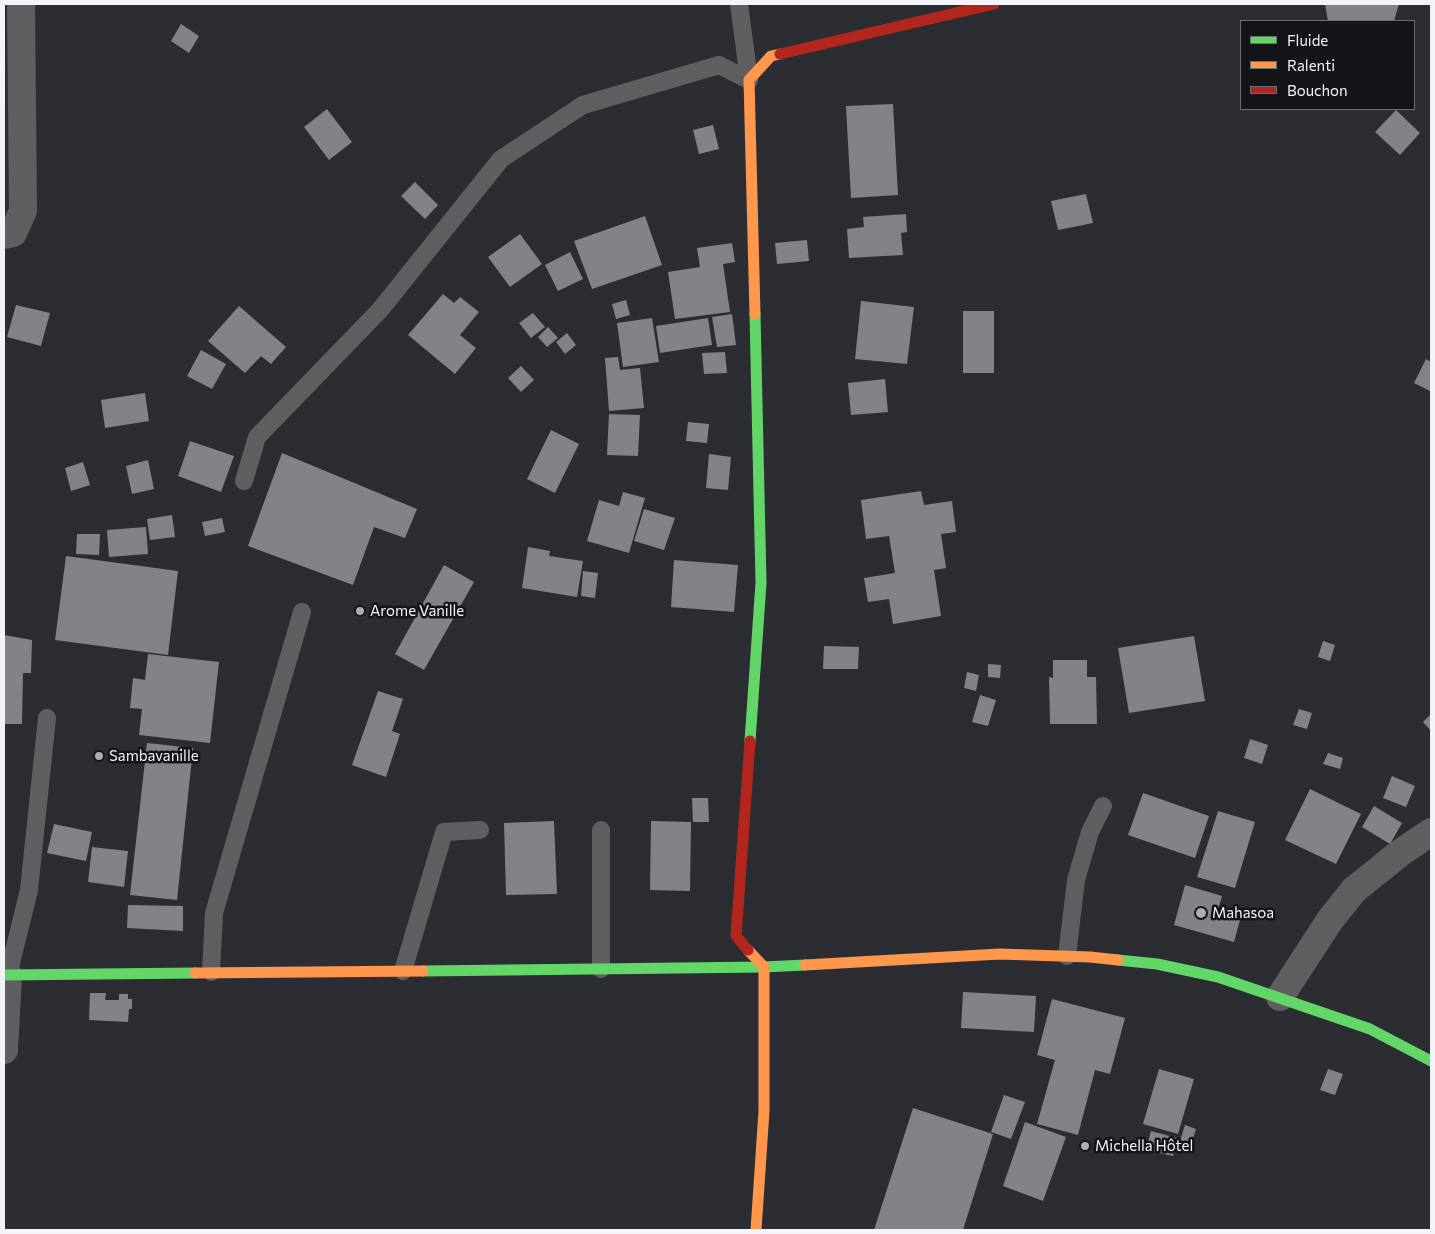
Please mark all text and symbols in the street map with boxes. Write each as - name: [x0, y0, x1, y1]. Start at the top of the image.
- legend: [1240, 20, 1415, 110]
- text: Fluide: [1287, 31, 1328, 49]
- text: Ralenti: [1287, 56, 1335, 74]
- text: Bouchon: [1287, 81, 1348, 99]
- place label: Arome Vanille: [370, 602, 464, 620]
- marker: Arome Vanille: [354, 605, 366, 617]
- place label: Sambavanille: [109, 747, 199, 765]
- marker: Sambavanille: [93, 750, 105, 762]
- place label: Mahasoa: [1212, 904, 1274, 922]
- marker: Mahasoa: [1194, 906, 1208, 920]
- place label: Michella Hôtel: [1095, 1137, 1193, 1155]
- marker: Michella Hôtel: [1079, 1140, 1091, 1152]

